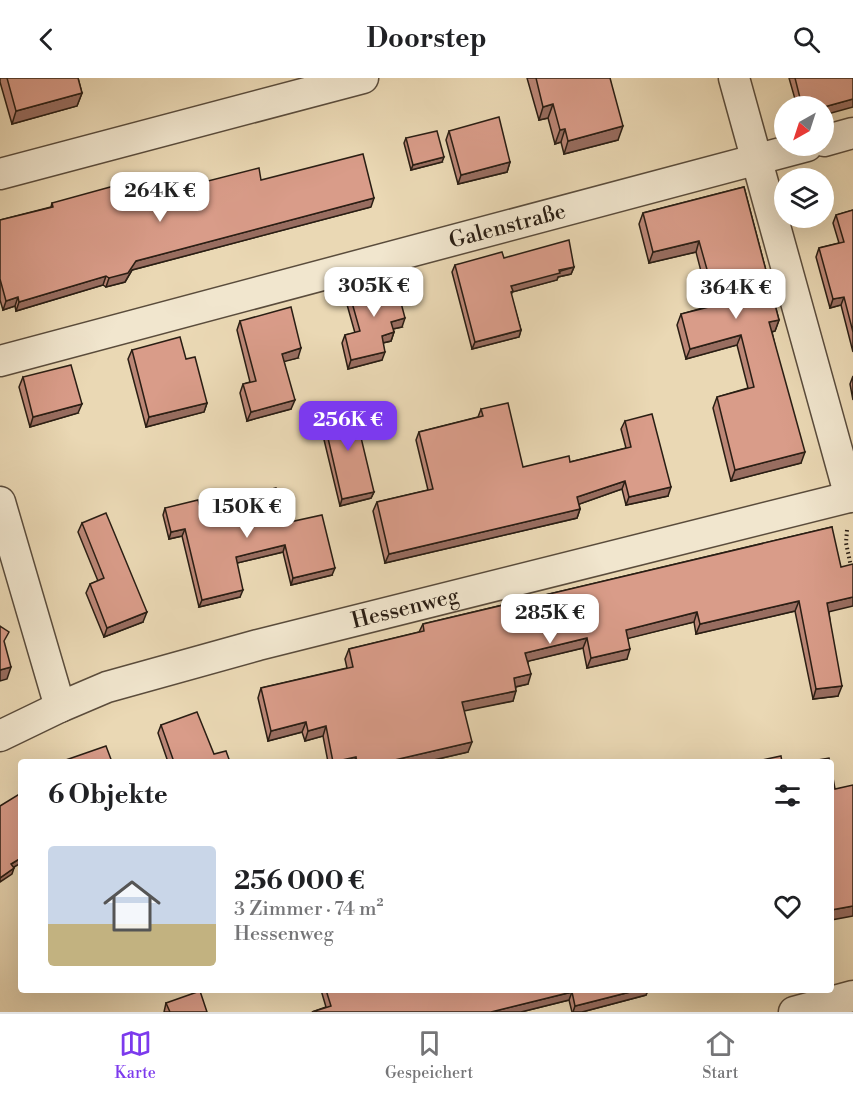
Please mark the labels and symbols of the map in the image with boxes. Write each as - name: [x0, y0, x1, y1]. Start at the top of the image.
- north arrow: [774, 96, 834, 156]
- pin: 264K €: [111, 172, 209, 223]
- street label: Galenstraße: [446, 197, 569, 254]
- pin: 305K €: [325, 267, 423, 318]
- pin: 364K €: [687, 269, 785, 320]
- pin: 256K €: [299, 401, 397, 452]
- pin: 150K €: [198, 488, 296, 539]
- street label: Hessenweg: [348, 582, 462, 635]
- pin: 285K €: [501, 594, 599, 645]

